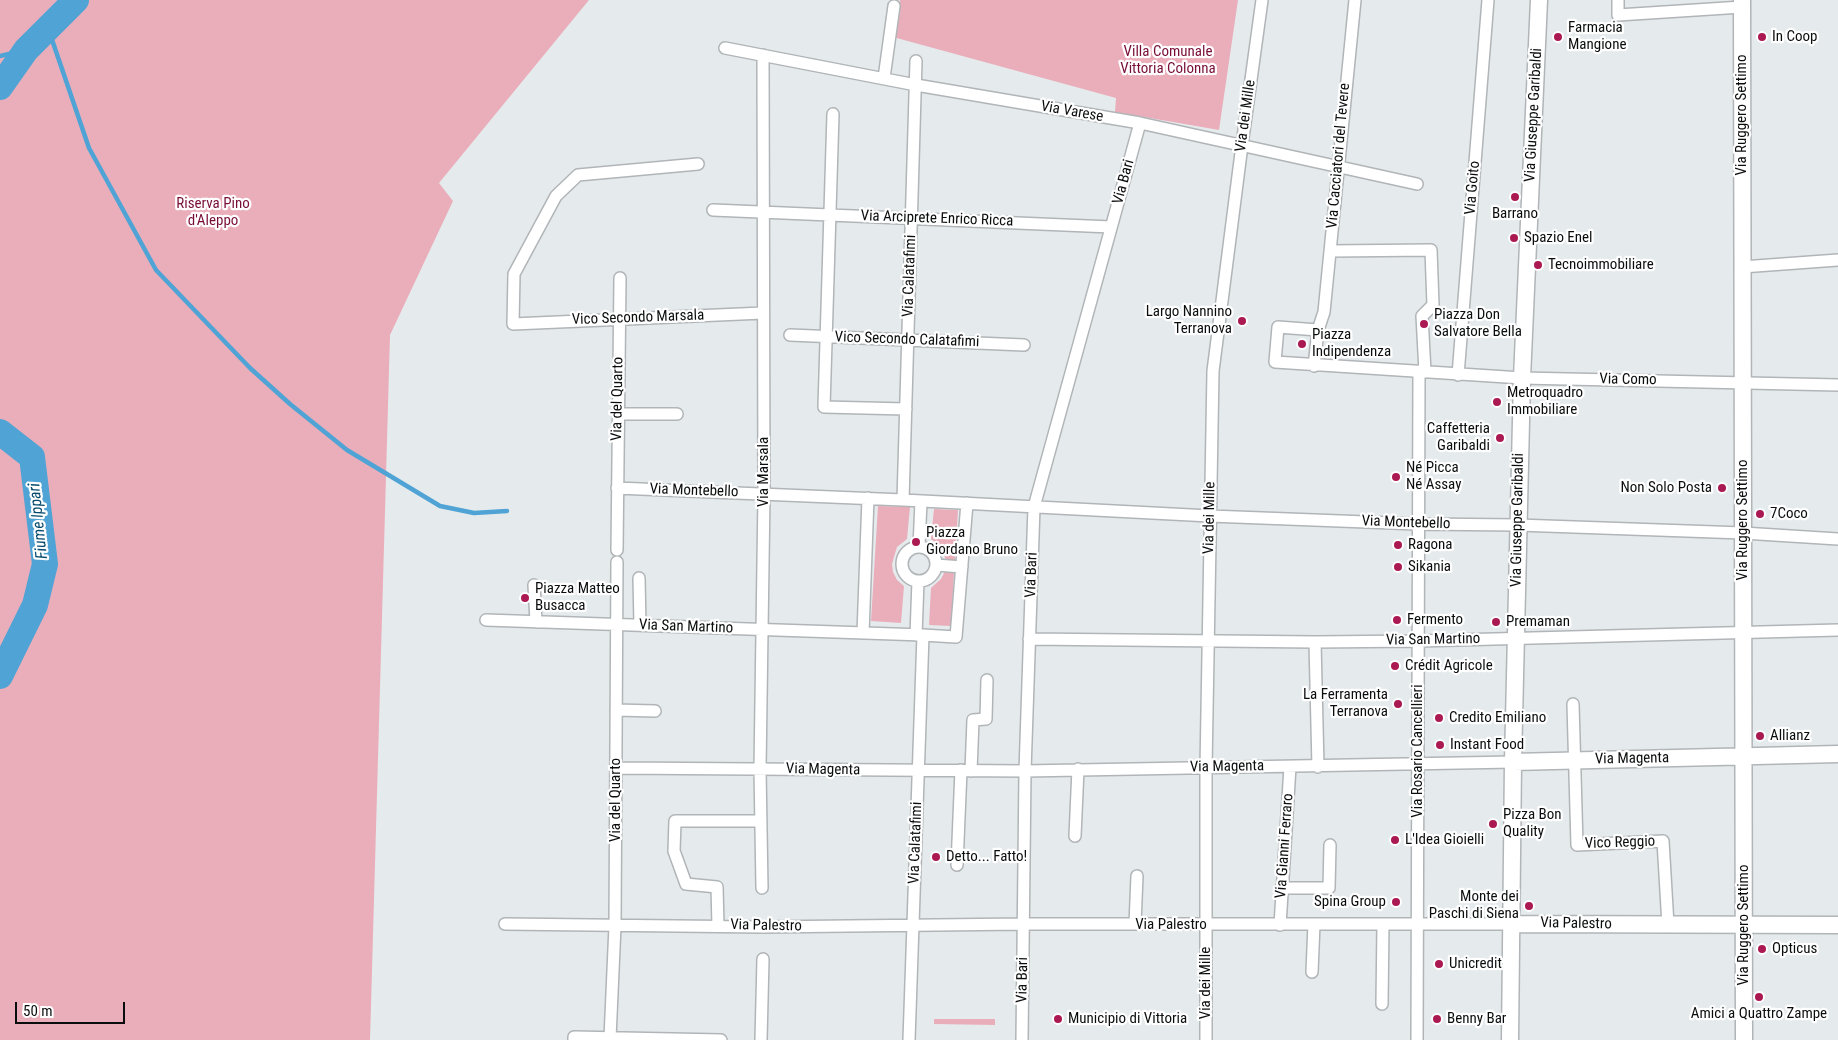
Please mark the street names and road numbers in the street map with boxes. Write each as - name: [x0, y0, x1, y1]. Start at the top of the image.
- street label: Via Giuseppe Garibaldi: [1522, 48, 1546, 182]
- street label: Via Ruggero Settimo: [1733, 55, 1751, 175]
- street label: Via dei Mille: [1232, 79, 1260, 153]
- street label: Via Cacciatori del Tevere: [1324, 82, 1354, 230]
- street label: Via Varese: [1039, 98, 1105, 126]
- street label: Via Bari: [1109, 158, 1139, 206]
- street label: Via Goito: [1462, 160, 1484, 216]
- street label: Via Arciprete Enrico Ricca: [860, 207, 1014, 231]
- street label: Via Calatafimi: [900, 234, 920, 318]
- street label: Vico Secondo Marsala: [572, 307, 704, 329]
- street label: Vico Secondo Calatafimi: [834, 328, 980, 352]
- street label: Via del Quarto: [608, 357, 628, 441]
- street label: Via Como: [1599, 371, 1657, 389]
- street label: Via Marsala: [755, 437, 773, 507]
- street label: Via Giuseppe Garibaldi: [1508, 453, 1528, 587]
- street label: Via Ruggero Settimo: [1734, 460, 1752, 580]
- street label: Via Montebello: [649, 480, 739, 502]
- street label: Via dei Mille: [1200, 482, 1220, 554]
- street label: Via Montebello: [1361, 512, 1451, 534]
- street label: Via Bari: [1022, 552, 1042, 598]
- street label: Via San Martino: [639, 616, 733, 638]
- street label: Via San Martino: [1386, 630, 1480, 650]
- street label: Via Rosario Cancellieri: [1409, 684, 1427, 818]
- street label: Via Magenta: [1595, 749, 1669, 769]
- street label: Via Magenta: [1190, 757, 1264, 777]
- street label: Via del Quarto: [607, 758, 625, 842]
- street label: Via Magenta: [786, 760, 860, 780]
- street label: Via Gianni Ferraro: [1272, 793, 1298, 899]
- street label: Via Calatafimi: [906, 801, 926, 885]
- street label: Vico Reggio: [1584, 833, 1656, 853]
- street label: Via Ruggero Settimo: [1735, 865, 1753, 985]
- street label: Via Palestro: [1540, 914, 1612, 934]
- street label: Via Palestro: [730, 916, 802, 936]
- street label: Via Palestro: [1135, 916, 1207, 934]
- street label: Via dei Mille: [1197, 947, 1215, 1019]
- street label: Via Bari: [1014, 957, 1032, 1003]

